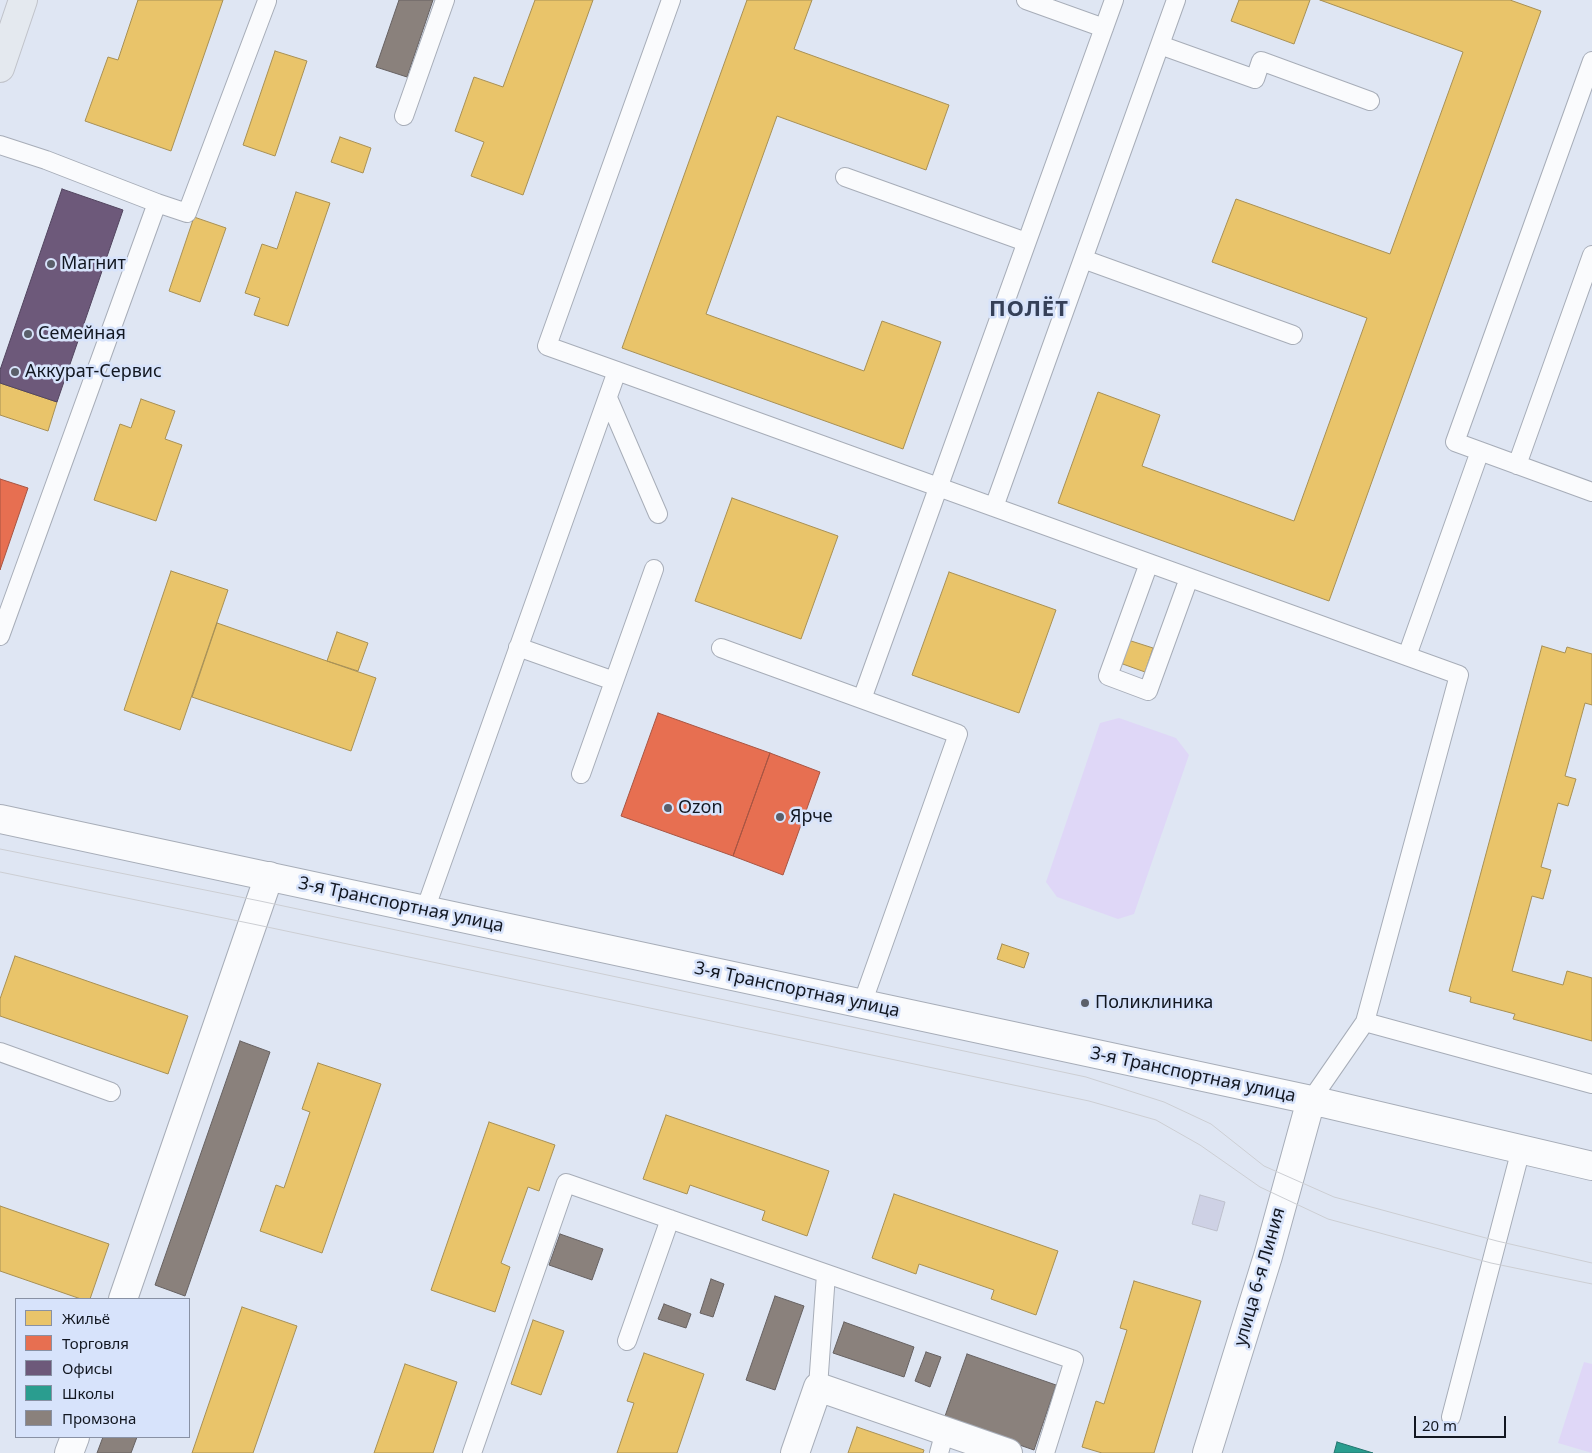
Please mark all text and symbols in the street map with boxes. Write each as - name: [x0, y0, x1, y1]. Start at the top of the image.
- place label: Магнит: [61, 253, 126, 275]
- marker: Магнит: [45, 258, 57, 270]
- district label: ПОЛЁТ: [988, 297, 1070, 323]
- place label: Семейная: [38, 323, 126, 345]
- marker: Семейная: [22, 328, 34, 340]
- place label: Аккурат-Сервис: [25, 361, 162, 383]
- marker: Аккурат-Сервис: [9, 366, 21, 378]
- place label: Ozon: [678, 797, 723, 819]
- marker: Ozon: [662, 802, 674, 814]
- place label: Ярче: [790, 806, 833, 828]
- marker: Ярче: [774, 811, 786, 823]
- street label: 3-я Транспортная улица: [296, 873, 506, 937]
- street label: 3-я Транспортная улица: [692, 958, 902, 1022]
- place label: Поликлиника: [1095, 992, 1213, 1014]
- marker: Поликлиника: [1079, 997, 1091, 1009]
- street label: 3-я Транспортная улица: [1088, 1043, 1298, 1107]
- street label: улица 6-я Линия: [1230, 1205, 1290, 1349]
- legend: [15, 1298, 190, 1438]
- text: Жильё: [62, 1308, 110, 1328]
- text: Торговля: [62, 1333, 129, 1353]
- text: Офисы: [62, 1358, 113, 1378]
- text: Школы: [62, 1383, 114, 1403]
- scale bar: [1417, 1406, 1510, 1438]
- text: Промзона: [62, 1408, 136, 1428]
- text: 20 m: [1422, 1415, 1457, 1435]

